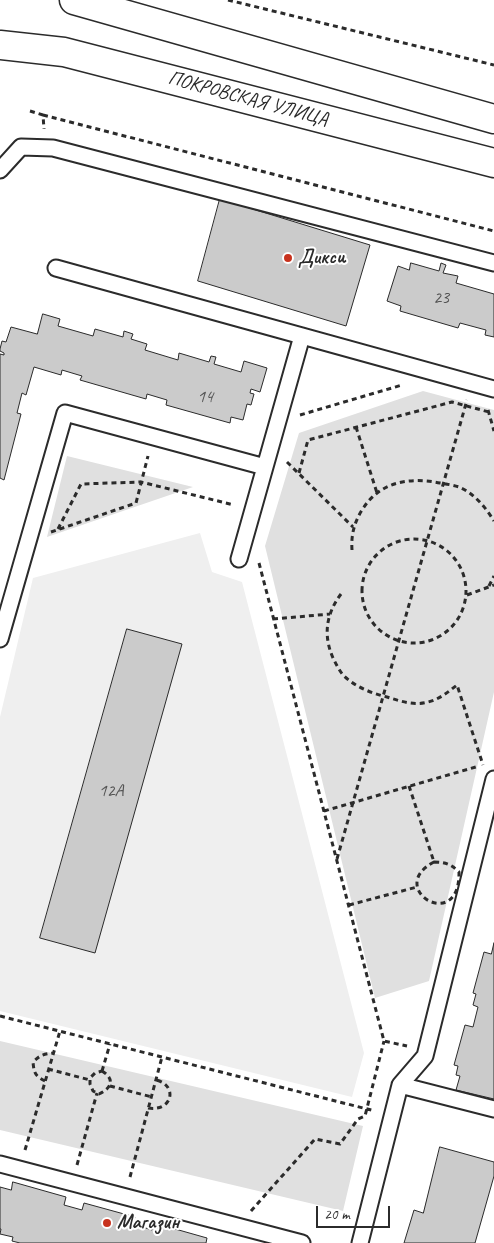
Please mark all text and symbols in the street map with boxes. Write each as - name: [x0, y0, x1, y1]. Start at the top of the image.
- street label: ПОКРОВСКАЯ УЛИЦА: [165, 66, 331, 132]
- place label: Дикси: [298, 246, 345, 270]
- marker: Дикси: [282, 252, 294, 264]
- house number: 23: [433, 287, 449, 309]
- house number: 14: [197, 386, 213, 408]
- house number: 12А: [98, 780, 124, 802]
- scale bar: [319, 1196, 393, 1228]
- text: 20 m: [324, 1205, 350, 1224]
- place label: Магазин: [117, 1211, 179, 1235]
- marker: Магазин: [101, 1217, 113, 1229]

